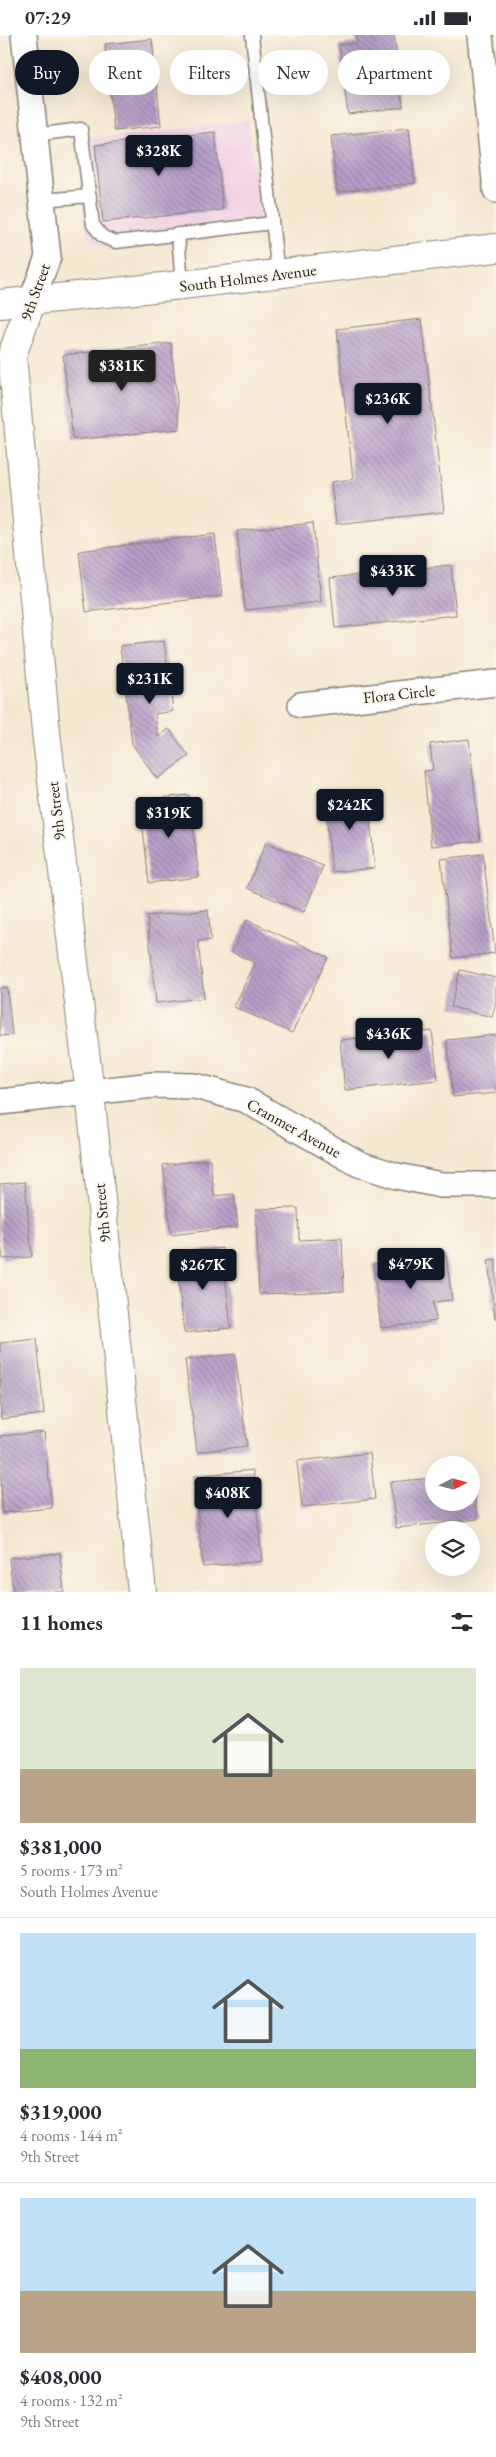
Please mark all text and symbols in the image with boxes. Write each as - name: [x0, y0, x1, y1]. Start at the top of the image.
- text: 07:29: [25, 5, 71, 30]
- chip: Buy: [15, 50, 79, 95]
- chip: Rent: [89, 50, 160, 95]
- chip: Filters: [170, 50, 248, 95]
- chip: New: [258, 50, 328, 95]
- chip: Apartment: [338, 50, 450, 95]
- pin: $328K: [124, 135, 194, 177]
- text: $328K: [137, 140, 181, 161]
- street label: South Holmes Avenue: [178, 259, 318, 297]
- street label: 9th Street: [15, 261, 55, 323]
- pin: $381K: [87, 349, 157, 392]
- text: $381K: [100, 355, 144, 376]
- pin: $236K: [353, 383, 423, 425]
- text: $236K: [366, 388, 410, 409]
- pin: $433K: [358, 555, 428, 597]
- text: $433K: [371, 560, 415, 581]
- pin: $231K: [115, 663, 185, 705]
- text: $231K: [128, 668, 172, 689]
- street label: Flora Circle: [362, 680, 436, 708]
- street label: 9th Street: [42, 780, 70, 842]
- pin: $242K: [315, 789, 385, 831]
- text: $242K: [328, 794, 372, 815]
- pin: $319K: [134, 797, 204, 839]
- text: $319K: [147, 802, 191, 823]
- pin: $436K: [354, 1017, 424, 1060]
- text: $436K: [367, 1023, 411, 1044]
- street label: Cranmer Avenue: [243, 1093, 345, 1163]
- street label: 9th Street: [88, 1182, 116, 1244]
- pin: $479K: [376, 1247, 446, 1290]
- pin: $267K: [168, 1249, 238, 1291]
- text: $479K: [389, 1253, 433, 1274]
- text: $267K: [181, 1254, 225, 1275]
- north arrow: [425, 1456, 480, 1511]
- map controls: [425, 1456, 480, 1576]
- pin: $408K: [193, 1477, 263, 1519]
- text: $408K: [206, 1482, 250, 1503]
- button: layers: [425, 1521, 480, 1576]
- icon: filters: [448, 1608, 476, 1636]
- text: 11 homes: [20, 1609, 103, 1636]
- icon: home: [203, 1700, 293, 1790]
- text: $381,000: [20, 1833, 102, 1860]
- text: 5 rooms · 173 m²: [20, 1860, 123, 1881]
- text: South Holmes Avenue: [20, 1881, 158, 1902]
- icon: home: [203, 1966, 293, 2056]
- text: $319,000: [20, 2098, 102, 2125]
- text: 4 rooms · 144 m²: [20, 2125, 123, 2146]
- text: 9th Street: [20, 2146, 79, 2167]
- icon: home: [203, 2231, 293, 2321]
- text: $408,000: [20, 2363, 102, 2390]
- text: 4 rooms · 132 m²: [20, 2390, 123, 2411]
- text: 9th Street: [20, 2411, 79, 2432]

